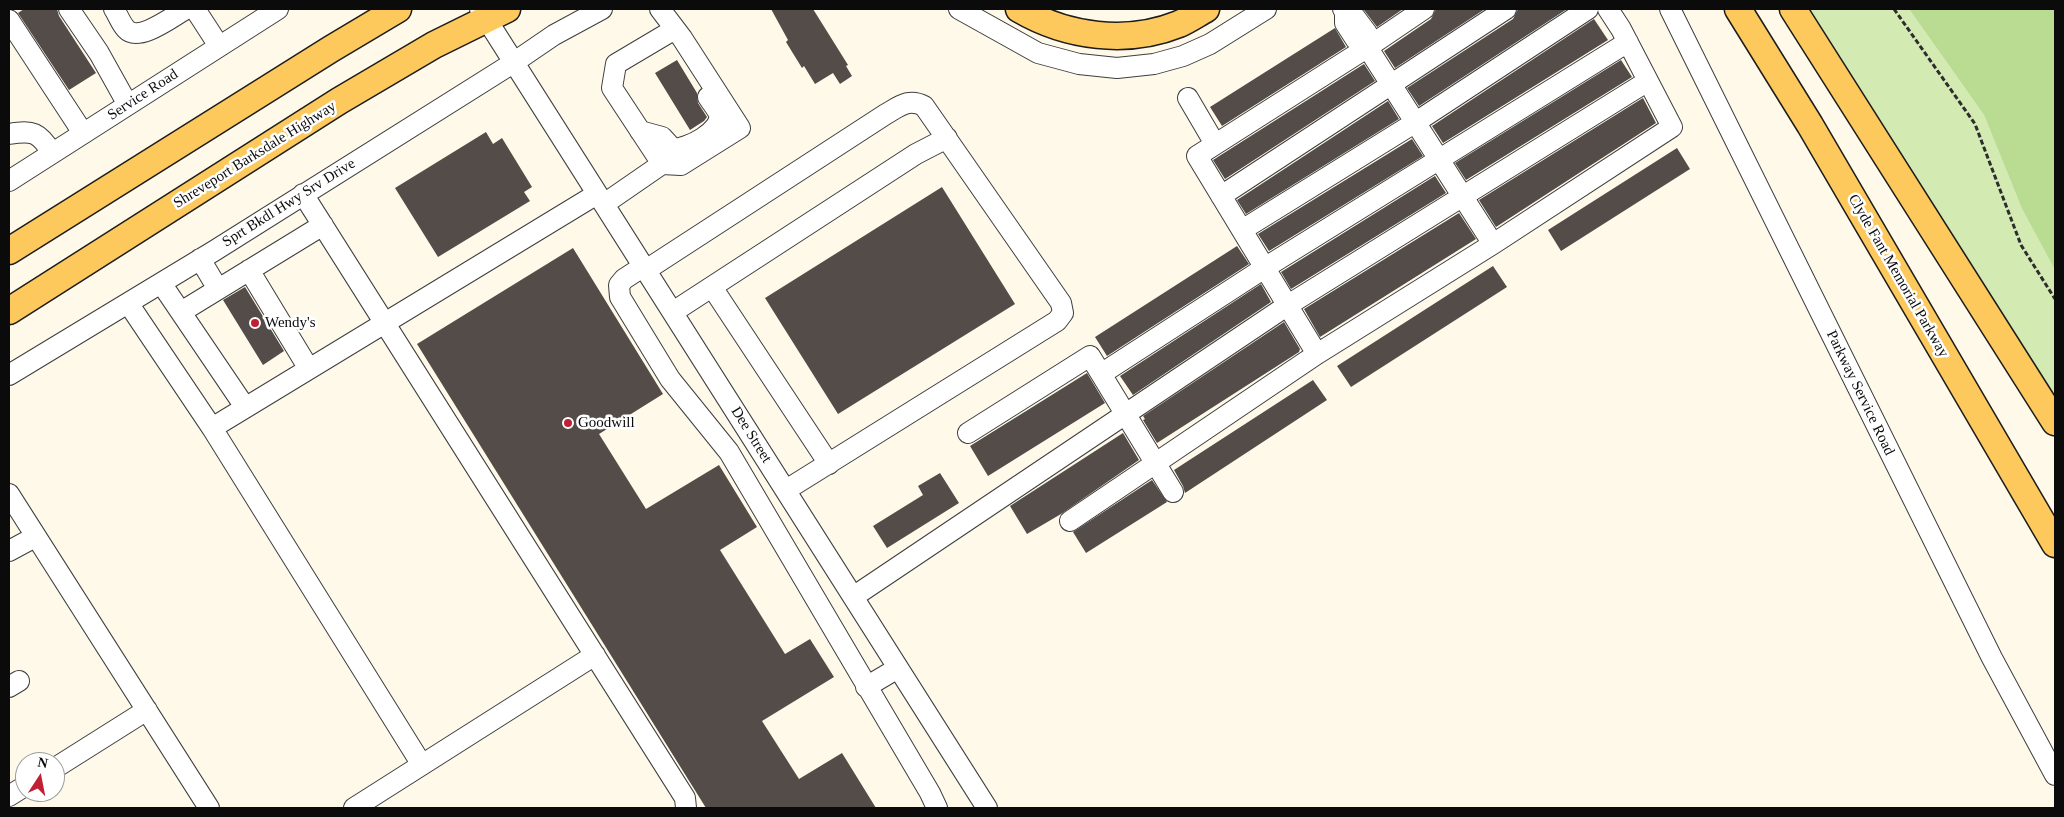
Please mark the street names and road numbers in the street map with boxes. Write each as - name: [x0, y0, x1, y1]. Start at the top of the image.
- street label: Service Road: [104, 66, 182, 124]
- street label: Shreveport Barksdale Highway: [170, 97, 340, 213]
- street label: Sprt Bkdl Hwy Srv Drive: [219, 155, 359, 251]
- street label: Clyde Fant Memorial Parkway: [1844, 191, 1952, 361]
- street label: Parkway Service Road: [1822, 328, 1898, 458]
- street label: Dee Street: [727, 404, 775, 466]

